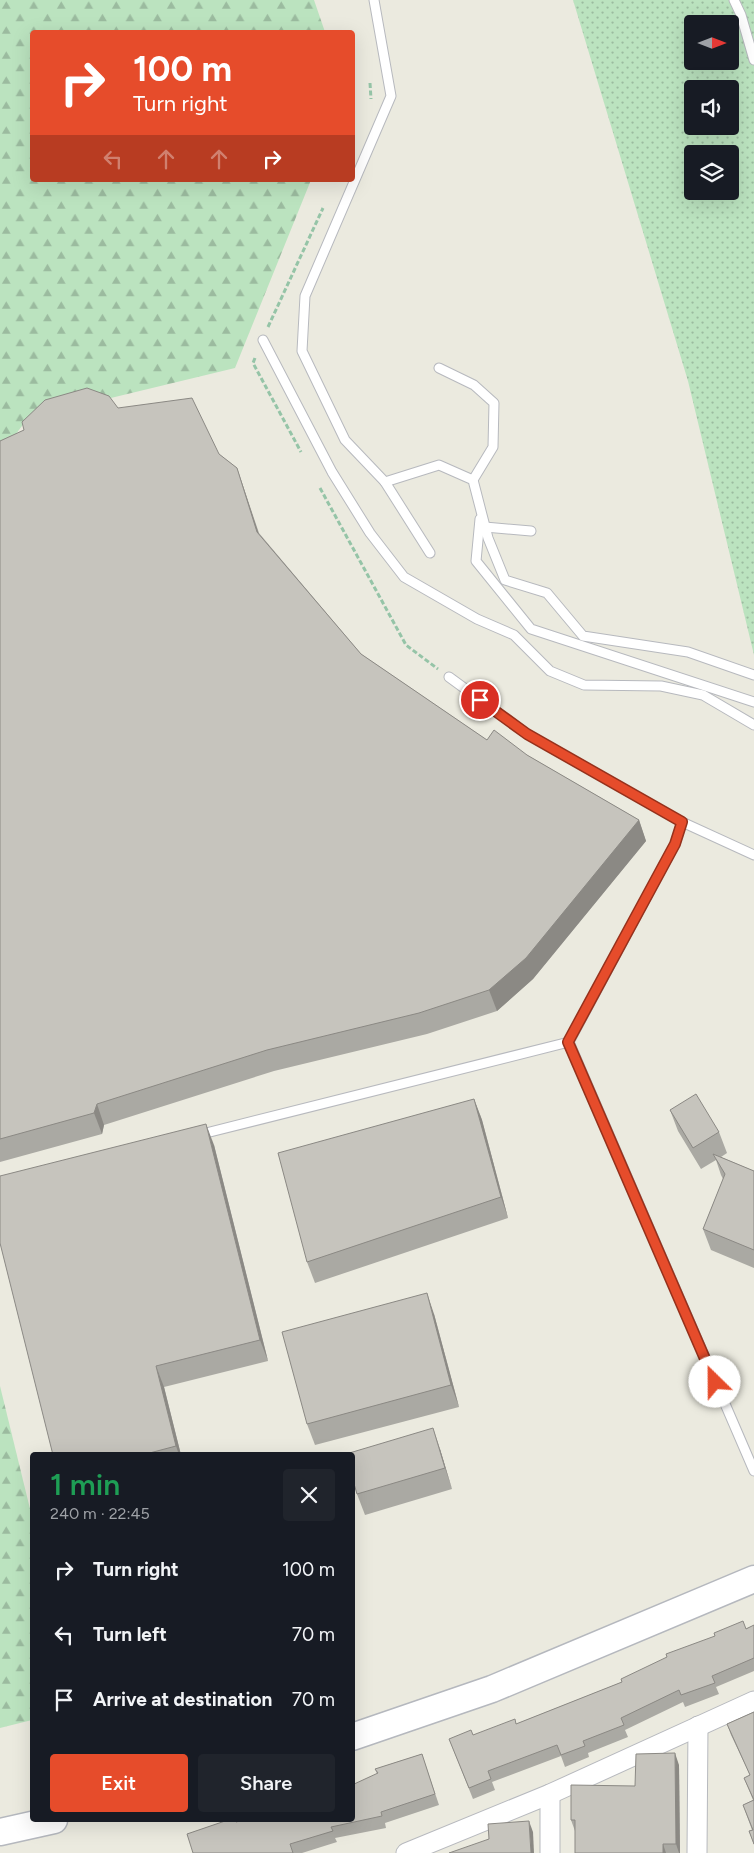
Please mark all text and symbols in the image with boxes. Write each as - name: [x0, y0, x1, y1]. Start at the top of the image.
- north arrow: [684, 15, 739, 70]
- map controls: [684, 15, 739, 200]
- text: 100 m: [133, 48, 232, 90]
- icon: right: [50, 50, 115, 115]
- button: sound: [684, 80, 739, 135]
- text: Turn right: [133, 90, 228, 117]
- icon: left: [99, 145, 127, 173]
- icon: ahead: [152, 145, 180, 173]
- icon: ahead: [205, 145, 233, 173]
- icon: right: [258, 145, 286, 173]
- button: layers: [684, 145, 739, 200]
- pin: [459, 679, 501, 721]
- icon: arrive: [466, 686, 494, 714]
- position arrow: [688, 1355, 740, 1407]
- text: 1 min: [50, 1466, 120, 1503]
- button: close: [283, 1469, 335, 1521]
- text: 240 m · 22:45: [50, 1504, 150, 1523]
- icon: right: [50, 1556, 78, 1584]
- text: Turn right: [93, 1558, 179, 1581]
- text: 100 m: [282, 1558, 335, 1581]
- icon: left: [50, 1621, 78, 1649]
- text: Turn left: [93, 1623, 167, 1646]
- text: 70 m: [292, 1623, 335, 1646]
- icon: arrive: [50, 1686, 78, 1714]
- text: Arrive at destination: [93, 1688, 272, 1711]
- text: 70 m: [292, 1688, 335, 1711]
- button: Exit: [50, 1754, 188, 1812]
- button: Share: [198, 1754, 335, 1812]

